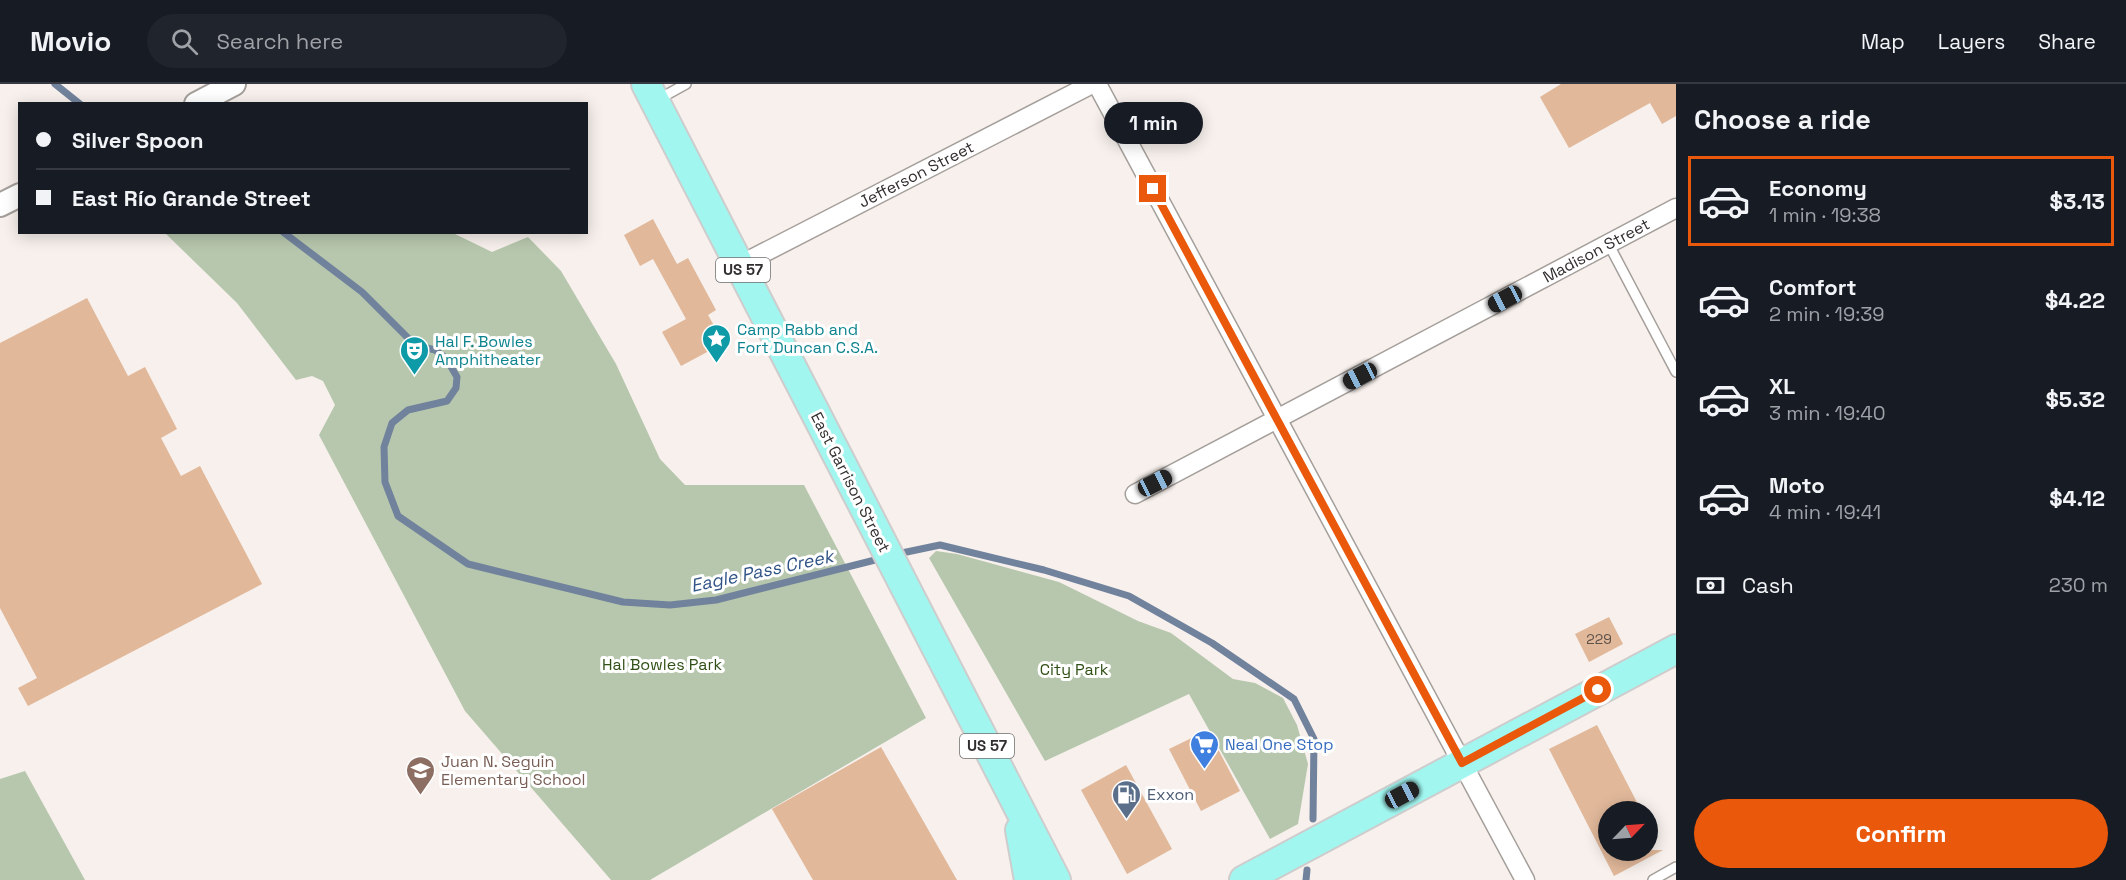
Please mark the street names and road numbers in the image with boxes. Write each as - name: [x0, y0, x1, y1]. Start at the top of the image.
- street label: Jefferson Street: [855, 136, 977, 213]
- street label: Madison Street: [1539, 213, 1653, 287]
- road number: US 57: [716, 258, 770, 282]
- street label: East Garrison Street: [806, 409, 895, 556]
- road number: US 57: [960, 734, 1014, 758]

